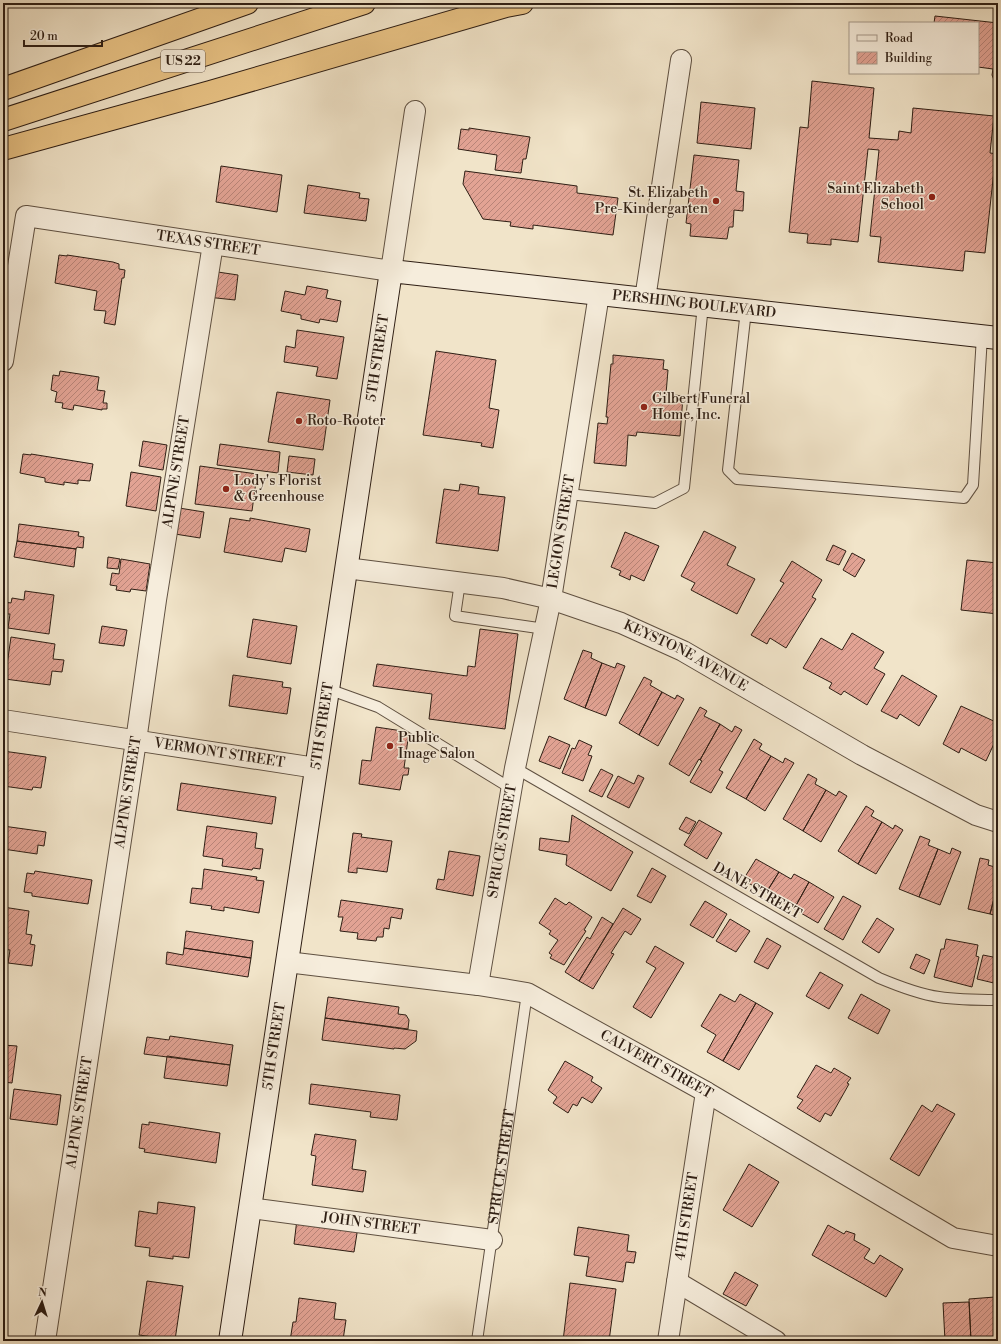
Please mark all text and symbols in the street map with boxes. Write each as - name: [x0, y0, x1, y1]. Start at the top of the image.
- scale bar: [24, 22, 102, 48]
- legend: [849, 22, 979, 74]
- text: 20 m: [30, 29, 58, 44]
- text: Road: [885, 31, 913, 46]
- road number: US 22: [161, 50, 205, 72]
- text: Building: [884, 51, 933, 66]
- place label: Saint Elizabeth School: [827, 180, 925, 214]
- place label: St. Elizabeth Pre-Kindergarten: [595, 184, 709, 218]
- marker: Saint Elizabeth School: [927, 192, 937, 202]
- marker: St. Elizabeth Pre-Kindergarten: [711, 196, 721, 206]
- street label: TEXAS STREET: [155, 227, 262, 260]
- street label: PERSHING BOULEVARD: [611, 286, 777, 322]
- street label: 5TH STREET: [362, 313, 393, 403]
- place label: Gilbert Funeral Home, Inc.: [652, 390, 750, 424]
- marker: Gilbert Funeral Home, Inc.: [639, 402, 649, 412]
- place label: Roto-Rooter: [307, 412, 386, 430]
- street label: ALPINE STREET: [159, 414, 194, 530]
- marker: Roto-Rooter: [294, 416, 304, 426]
- place label: Lody's Florist & Greenhouse: [234, 472, 324, 506]
- street label: LEGION STREET: [544, 473, 579, 590]
- marker: Lody's Florist & Greenhouse: [221, 484, 231, 494]
- street label: KEYSTONE AVENUE: [620, 616, 751, 696]
- street label: 5TH STREET: [307, 681, 338, 771]
- place label: Public Image Salon: [398, 729, 476, 763]
- street label: VERMONT STREET: [152, 734, 286, 772]
- street label: ALPINE STREET: [111, 735, 146, 851]
- marker: Public Image Salon: [385, 741, 395, 751]
- street label: SPRUCE STREET: [484, 782, 521, 900]
- street label: DANE STREET: [710, 858, 805, 924]
- street label: 5TH STREET: [259, 1001, 290, 1091]
- street label: CALVERT STREET: [597, 1026, 716, 1103]
- street label: ALPINE STREET: [62, 1055, 97, 1171]
- street label: SPRUCE STREET: [485, 1108, 519, 1225]
- street label: 4TH STREET: [671, 1171, 703, 1262]
- street label: JOHN STREET: [320, 1208, 421, 1239]
- north arrow: [22, 1282, 62, 1322]
- text: N: [38, 1286, 48, 1300]

